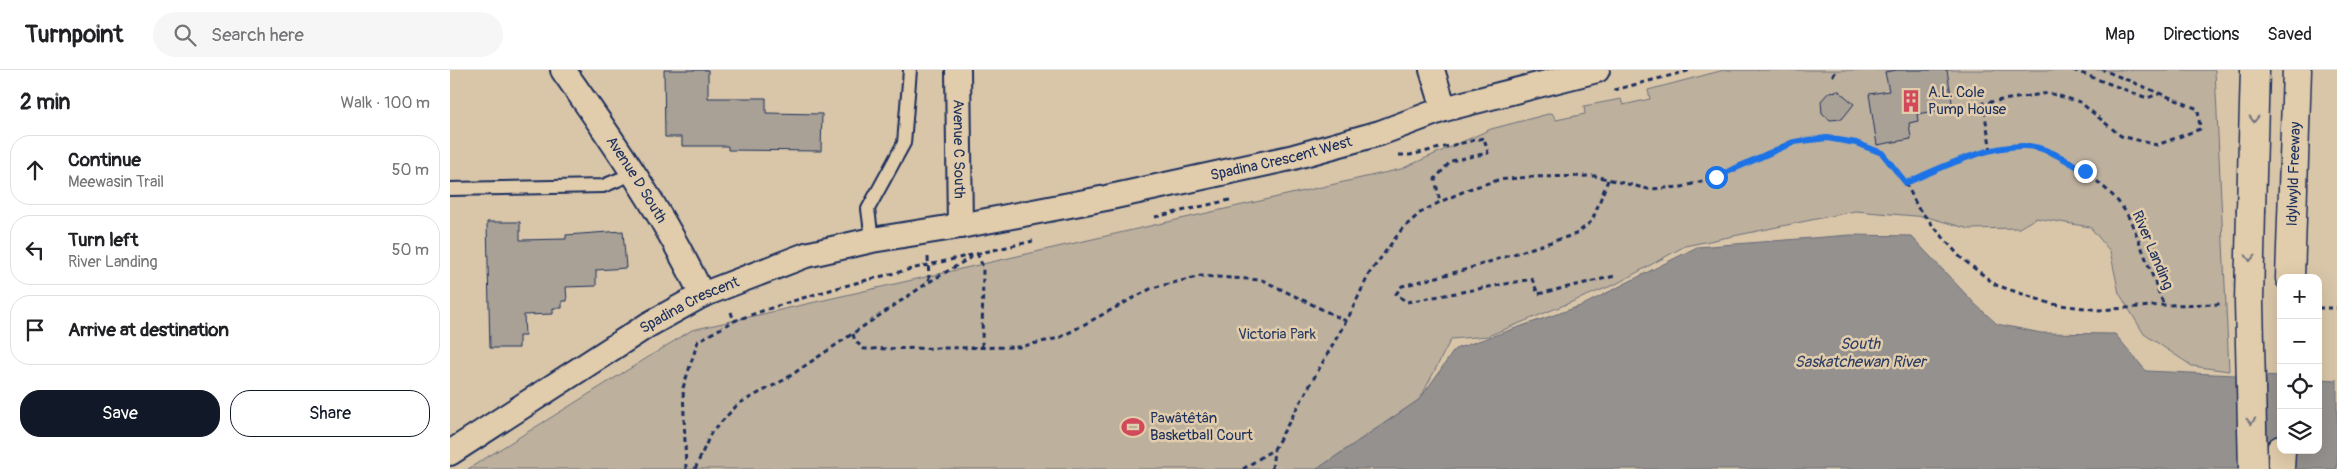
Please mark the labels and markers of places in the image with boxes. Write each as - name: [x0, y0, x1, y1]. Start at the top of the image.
- place label: A.L. Cole Pump House: [1928, 83, 2007, 119]
- building icon: A.L. Cole Pump House: [1898, 88, 1924, 114]
- place label: Pawâtêtân Basketball Court: [1150, 409, 1254, 445]
- sports icon: Pawâtêtân Basketball Court: [1120, 414, 1146, 440]

